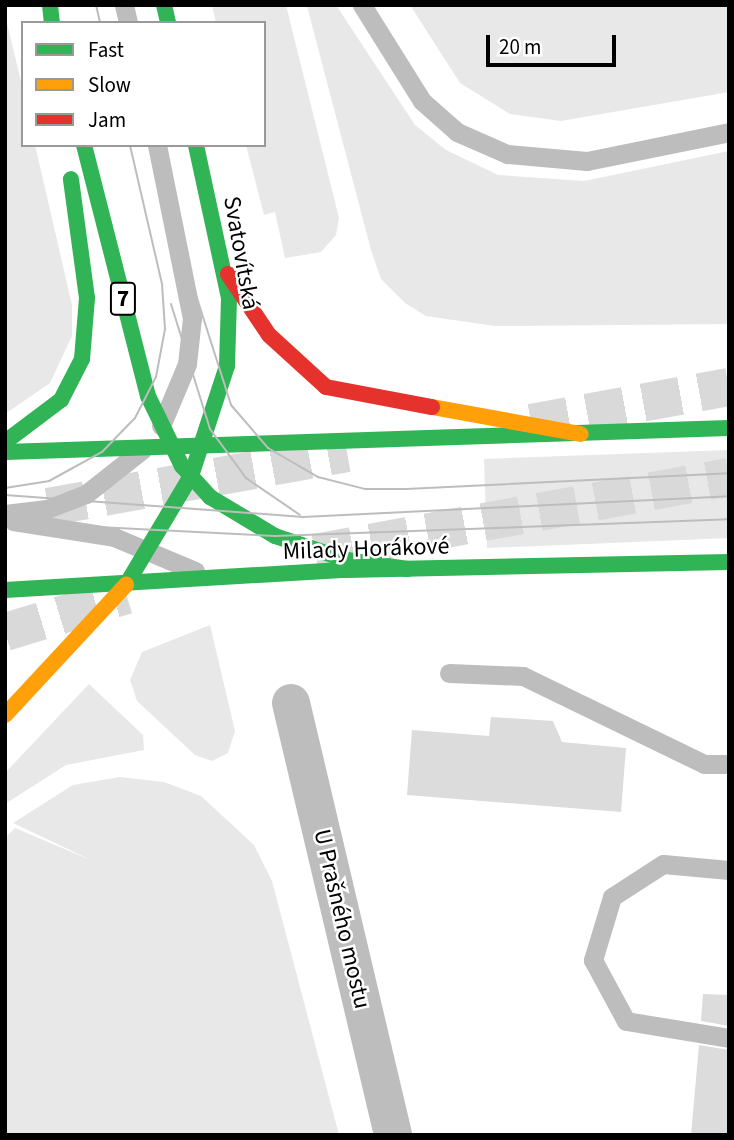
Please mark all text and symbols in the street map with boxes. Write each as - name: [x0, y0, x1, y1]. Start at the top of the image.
- legend: [21, 21, 266, 147]
- scale bar: [489, 21, 618, 65]
- text: 20 m: [499, 32, 541, 62]
- text: Fast: [88, 35, 124, 65]
- text: Slow: [88, 70, 131, 100]
- text: Jam: [88, 105, 126, 135]
- street label: Svatovítská: [217, 194, 265, 312]
- road number: 7: [109, 280, 137, 318]
- street label: Milady Horákové: [282, 532, 450, 566]
- street label: U Prašného mostu: [307, 826, 377, 1012]

